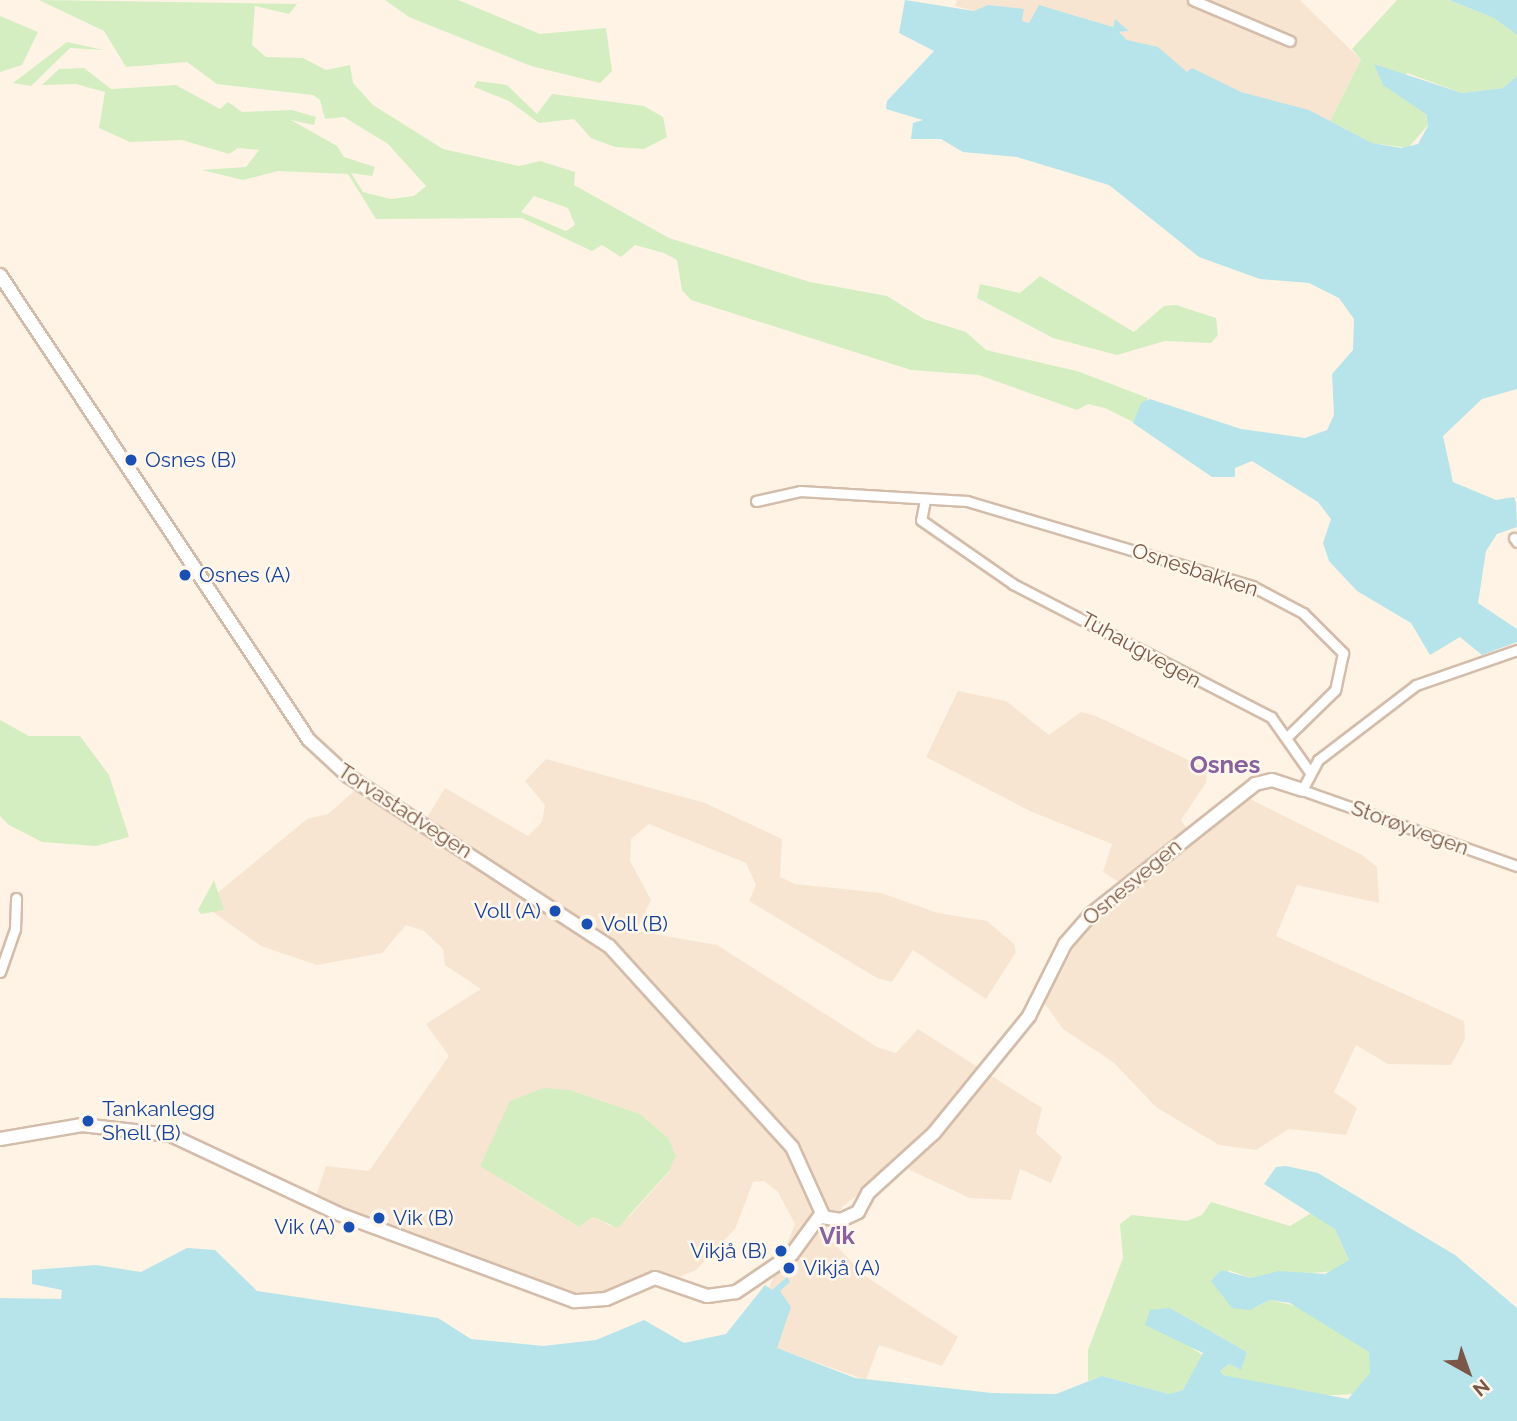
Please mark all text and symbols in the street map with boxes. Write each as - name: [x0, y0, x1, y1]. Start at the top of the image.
- place label: Osnes (B): [145, 447, 236, 473]
- marker: Osnes (B): [123, 452, 139, 468]
- street label: Osnesbakken: [1129, 538, 1261, 602]
- place label: Osnes (A): [199, 562, 290, 588]
- marker: Osnes (A): [177, 567, 193, 583]
- street label: Tuhaugvegen: [1077, 607, 1205, 693]
- district label: Osnes: [1190, 751, 1260, 779]
- street label: Torvastadvegen: [333, 758, 477, 864]
- street label: Storøyvegen: [1348, 795, 1472, 861]
- street label: Osnesvegen: [1078, 833, 1186, 931]
- place label: Voll (A): [473, 898, 541, 924]
- marker: Voll (A): [547, 903, 563, 919]
- place label: Voll (B): [601, 911, 668, 937]
- marker: Voll (B): [579, 916, 595, 932]
- place label: Tankanlegg Shell (B): [102, 1096, 215, 1146]
- marker: Tankanlegg Shell (B): [80, 1113, 96, 1129]
- place label: Vik (B): [393, 1205, 454, 1231]
- marker: Vik (B): [371, 1210, 387, 1226]
- place label: Vik (A): [274, 1214, 335, 1240]
- marker: Vik (A): [341, 1219, 357, 1235]
- district label: Vik: [819, 1222, 855, 1250]
- place label: Vikjå (B): [690, 1238, 767, 1264]
- marker: Vikjå (B): [773, 1243, 789, 1259]
- place label: Vikjå (A): [803, 1255, 880, 1281]
- marker: Vikjå (A): [781, 1260, 797, 1276]
- north arrow: [1433, 1337, 1503, 1407]
- text: N: [1469, 1375, 1494, 1401]

